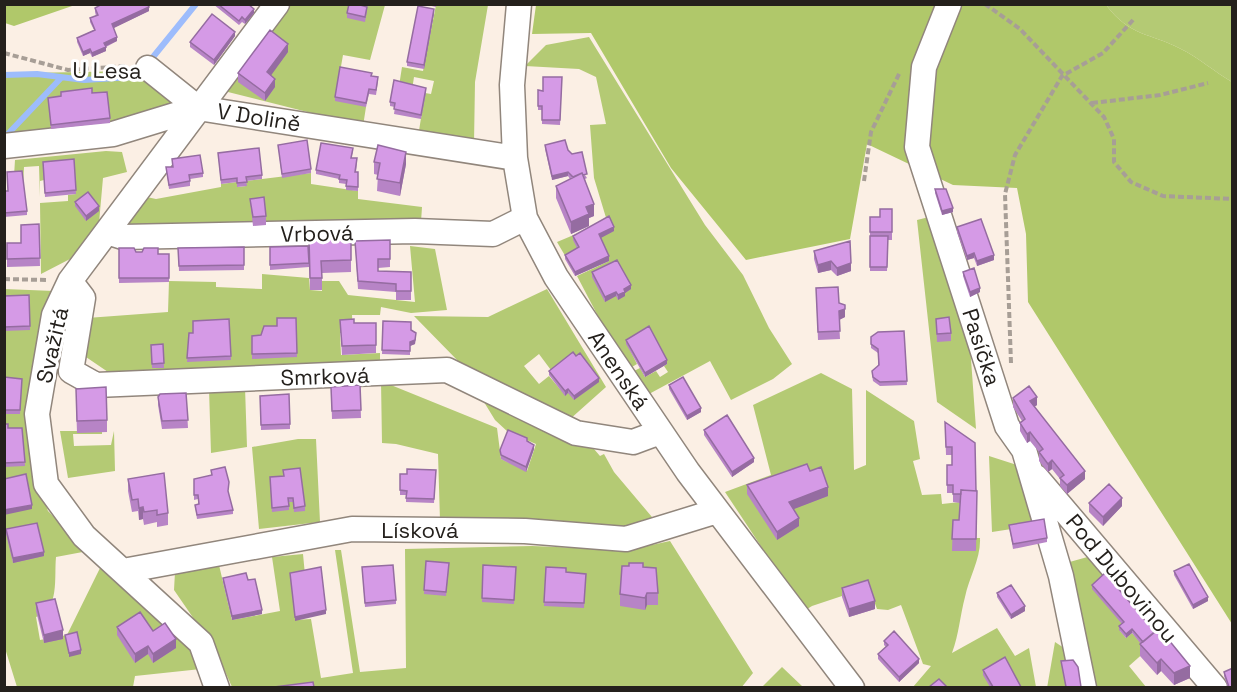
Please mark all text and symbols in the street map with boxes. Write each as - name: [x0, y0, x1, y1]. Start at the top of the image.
- street label: U Lesa: [72, 55, 142, 85]
- street label: V Dolině: [215, 97, 303, 137]
- street label: Vrbová: [280, 218, 354, 248]
- street label: Svažitá: [30, 304, 74, 386]
- street label: Pasíčka: [956, 305, 1008, 390]
- street label: Anenská: [582, 325, 656, 415]
- street label: Smrková: [280, 360, 370, 392]
- street label: Pod Dubovinou: [1060, 508, 1184, 648]
- street label: Lísková: [381, 516, 459, 544]

